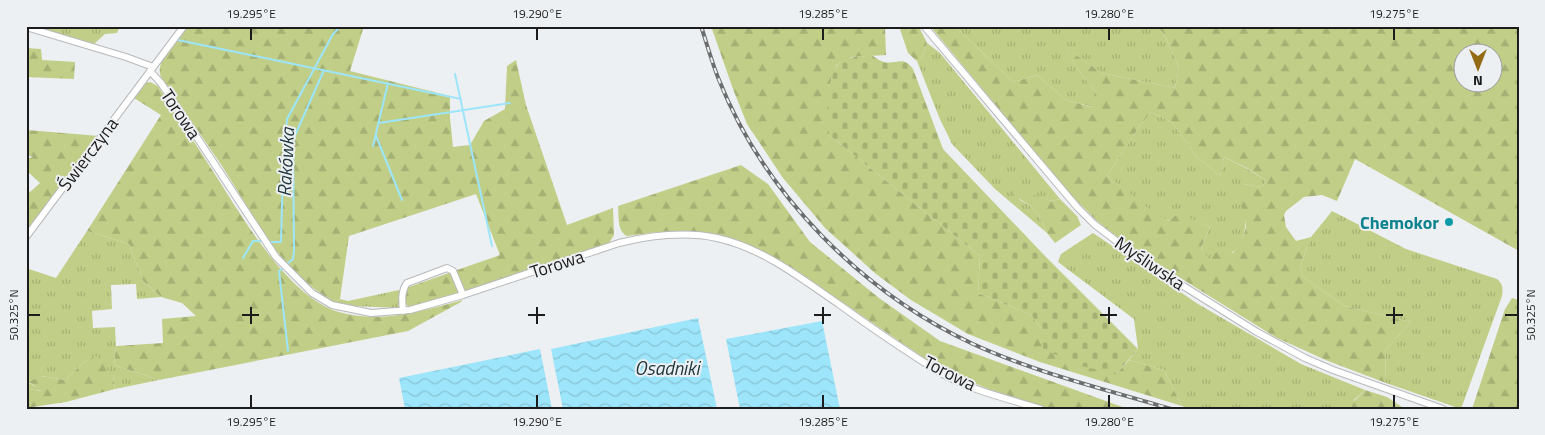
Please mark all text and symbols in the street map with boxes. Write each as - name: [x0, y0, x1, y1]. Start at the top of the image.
- text: 19.295°E: [226, 4, 276, 23]
- text: 19.290°E: [512, 4, 562, 23]
- text: 19.285°E: [798, 4, 848, 23]
- text: 19.280°E: [1084, 4, 1134, 23]
- text: 19.275°E: [1369, 4, 1419, 23]
- north arrow: [1452, 42, 1502, 92]
- text: N: [1473, 71, 1483, 92]
- street label: Torowa: [154, 83, 208, 145]
- street label: Świerczyna: [51, 112, 125, 196]
- water label: Rakówka: [269, 125, 301, 197]
- place label: Chemokor: [1360, 209, 1439, 236]
- marker: Chemokor: [1443, 216, 1455, 228]
- street label: Myśliwska: [1109, 230, 1191, 296]
- street label: Torowa: [526, 243, 588, 285]
- text: 50.325°N: [4, 289, 23, 341]
- text: 50.325°N: [1521, 289, 1540, 341]
- street label: Torowa: [919, 348, 981, 398]
- water label: Osadniki: [635, 353, 701, 382]
- text: 19.295°E: [226, 412, 276, 431]
- text: 19.290°E: [512, 412, 562, 431]
- text: 19.285°E: [798, 412, 848, 431]
- text: 19.280°E: [1084, 412, 1134, 431]
- text: 19.275°E: [1369, 412, 1419, 431]

